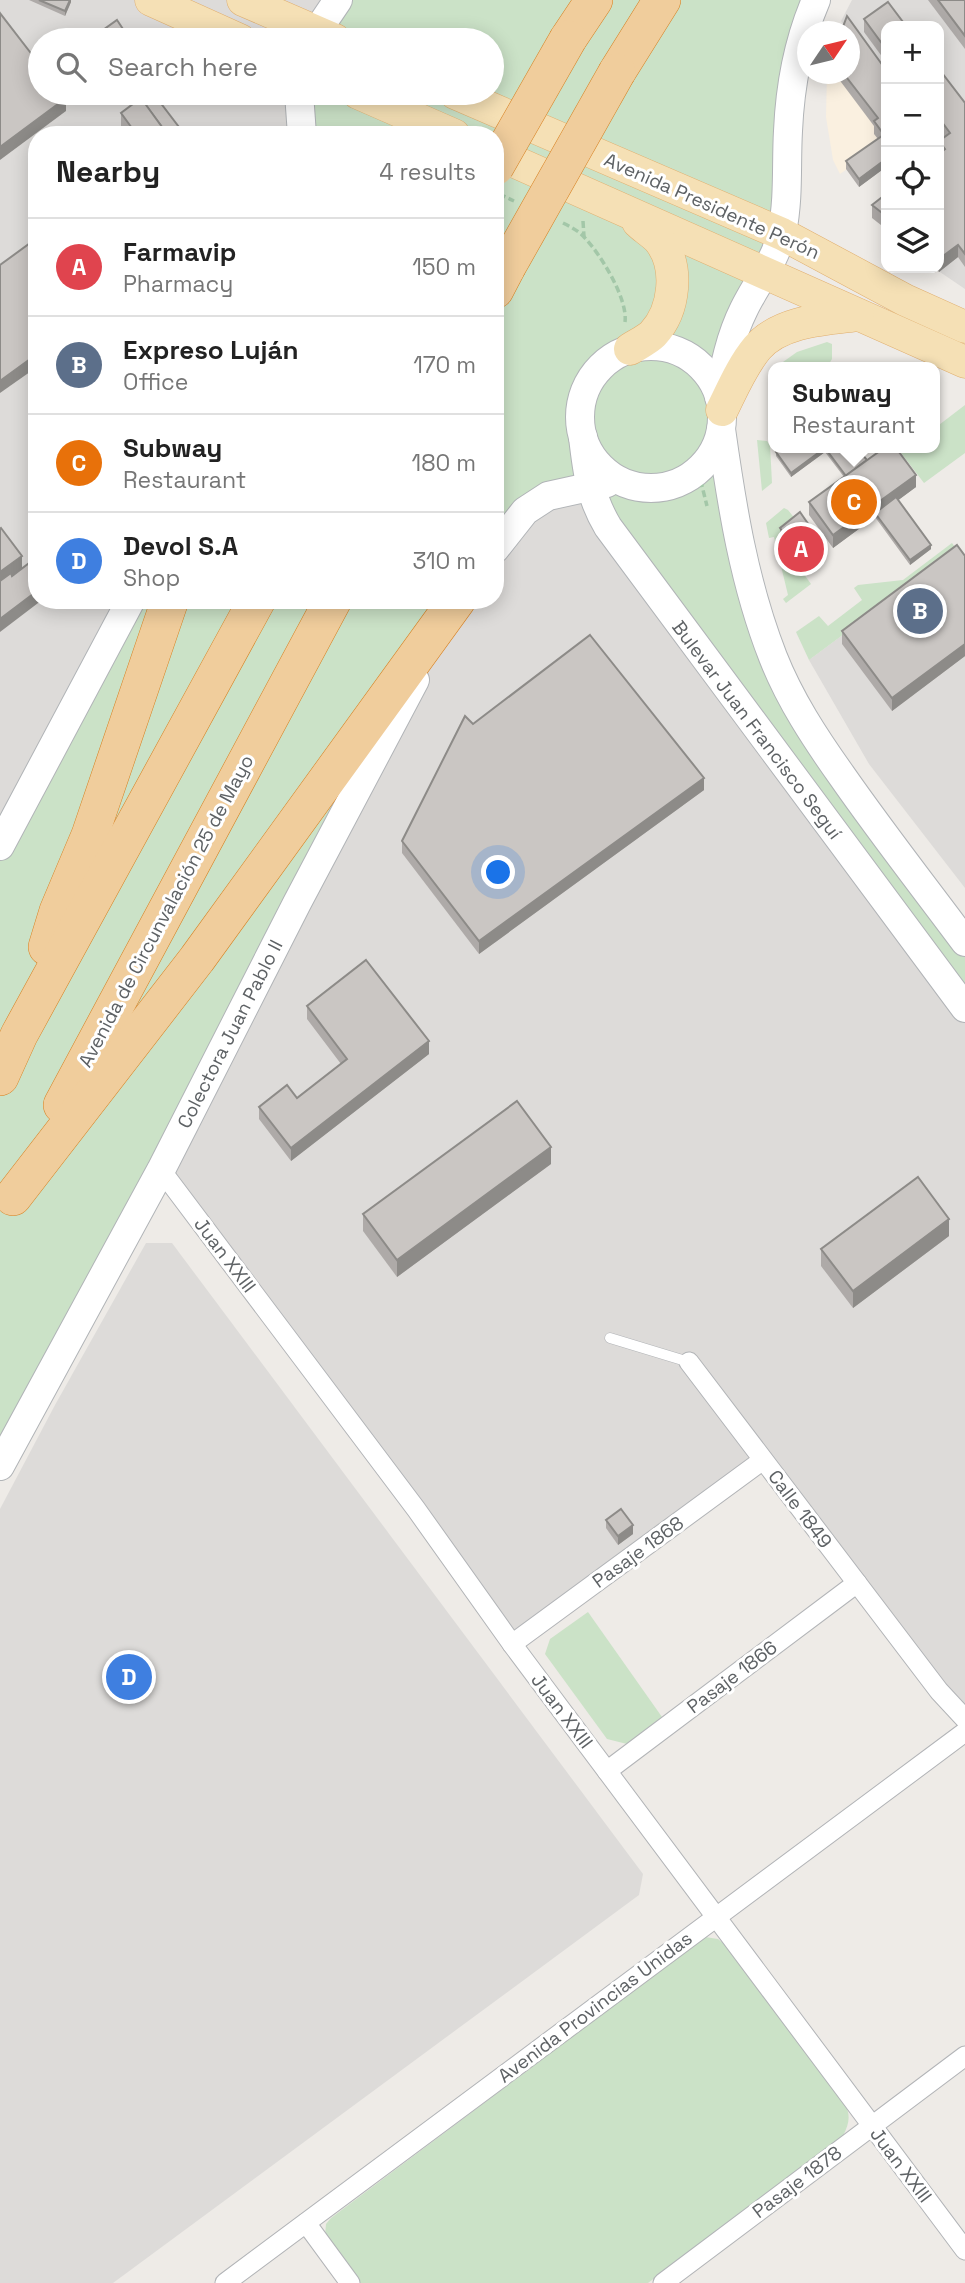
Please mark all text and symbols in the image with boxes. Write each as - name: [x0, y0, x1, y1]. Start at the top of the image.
- north arrow: [797, 21, 860, 84]
- map controls: [881, 21, 944, 273]
- button: +: [881, 21, 944, 84]
- search box: [28, 28, 504, 105]
- icon: search: [52, 48, 90, 86]
- text: Search here: [108, 50, 258, 84]
- button: −: [881, 84, 944, 147]
- street label: Avenida Presidente Perón: [600, 147, 824, 265]
- button: locate: [881, 147, 944, 210]
- text: Nearby: [56, 152, 160, 191]
- text: 4 results: [379, 157, 476, 187]
- button: layers: [881, 210, 944, 273]
- text: Farmavip: [123, 235, 236, 269]
- text: A: [72, 252, 86, 282]
- text: 150 m: [412, 252, 476, 282]
- text: Pharmacy: [123, 269, 233, 299]
- text: Expreso Luján: [123, 333, 298, 367]
- text: B: [71, 350, 87, 380]
- text: 170 m: [413, 350, 476, 380]
- popup: [768, 362, 940, 453]
- text: Office: [123, 367, 188, 397]
- text: Subway: [792, 376, 892, 410]
- text: Restaurant: [792, 410, 916, 440]
- text: Subway: [123, 431, 222, 465]
- text: C: [72, 448, 86, 478]
- text: 180 m: [412, 448, 476, 478]
- text: Restaurant: [123, 465, 246, 495]
- pin: C: [831, 476, 877, 528]
- pin: A: [778, 523, 824, 575]
- text: Devol S.A: [123, 529, 238, 563]
- text: D: [71, 546, 87, 576]
- text: 310 m: [412, 546, 476, 576]
- text: Shop: [123, 563, 180, 593]
- pin: B: [897, 585, 943, 637]
- street label: Bulevar Juan Francisco Seguí: [667, 616, 848, 845]
- street label: Avenida de Circunvalación 25 de Mayo: [73, 750, 259, 1072]
- your location: [481, 855, 515, 889]
- street label: Colectora Juan Pablo II: [172, 935, 288, 1133]
- street label: Juan XXIII: [189, 1212, 261, 1298]
- street label: Calle 1849: [762, 1465, 838, 1553]
- street label: Pasaje 1868: [587, 1510, 689, 1594]
- street label: Pasaje 1866: [682, 1635, 782, 1719]
- pin: D: [106, 1651, 152, 1703]
- street label: Juan XXIII: [526, 1668, 598, 1754]
- street label: Avenida Provincias Unidas: [493, 1926, 697, 2088]
- street label: Juan XXIII: [865, 2122, 937, 2208]
- street label: Pasaje 1878: [747, 2140, 847, 2224]

